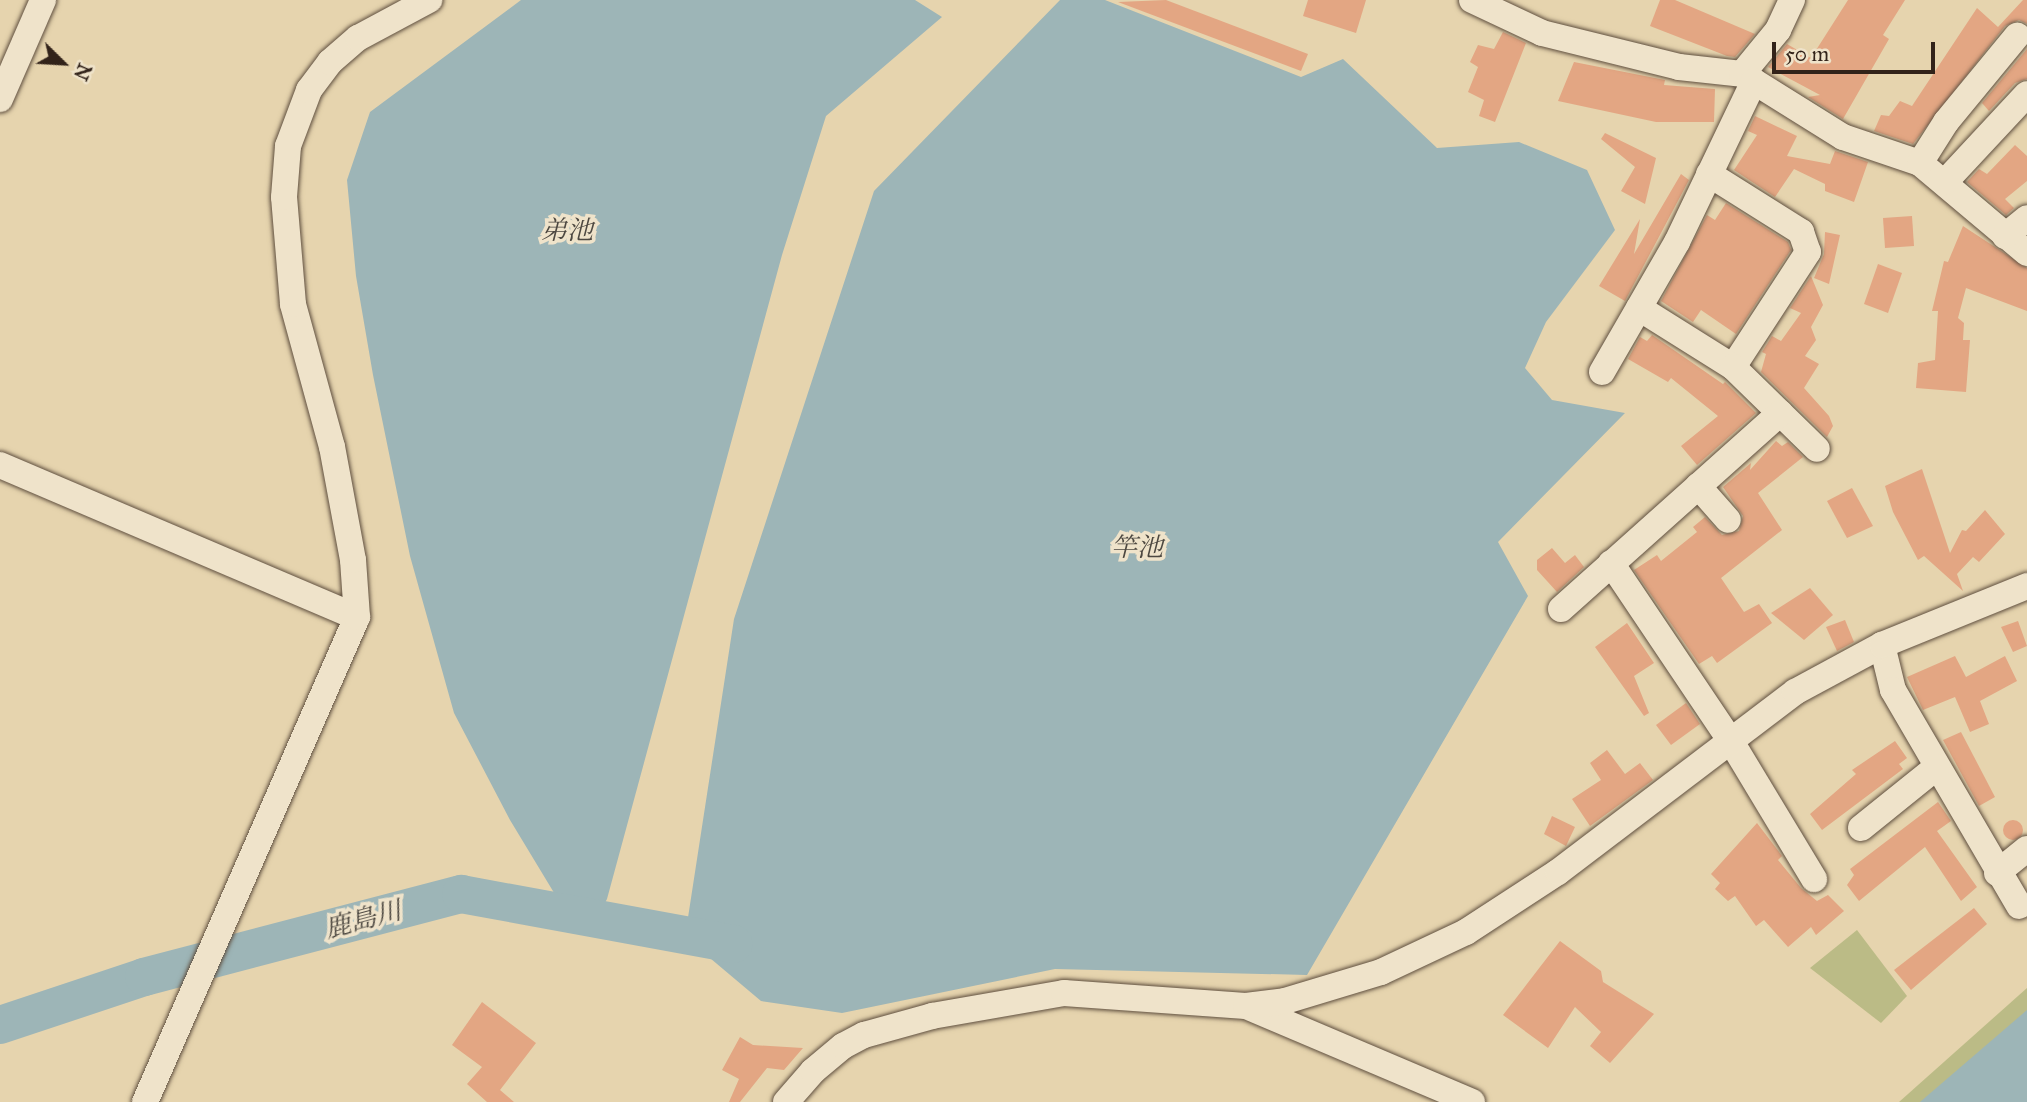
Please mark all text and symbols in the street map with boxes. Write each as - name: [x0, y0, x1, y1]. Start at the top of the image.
- north arrow: [28, 28, 98, 98]
- scale bar: [1775, 28, 1938, 72]
- text: 50 m: [1785, 41, 1829, 67]
- text: N: [69, 60, 96, 84]
- water label: 弟池: [541, 215, 593, 247]
- water label: 竿池: [1111, 532, 1163, 564]
- water label: 鹿島川: [321, 895, 405, 945]

